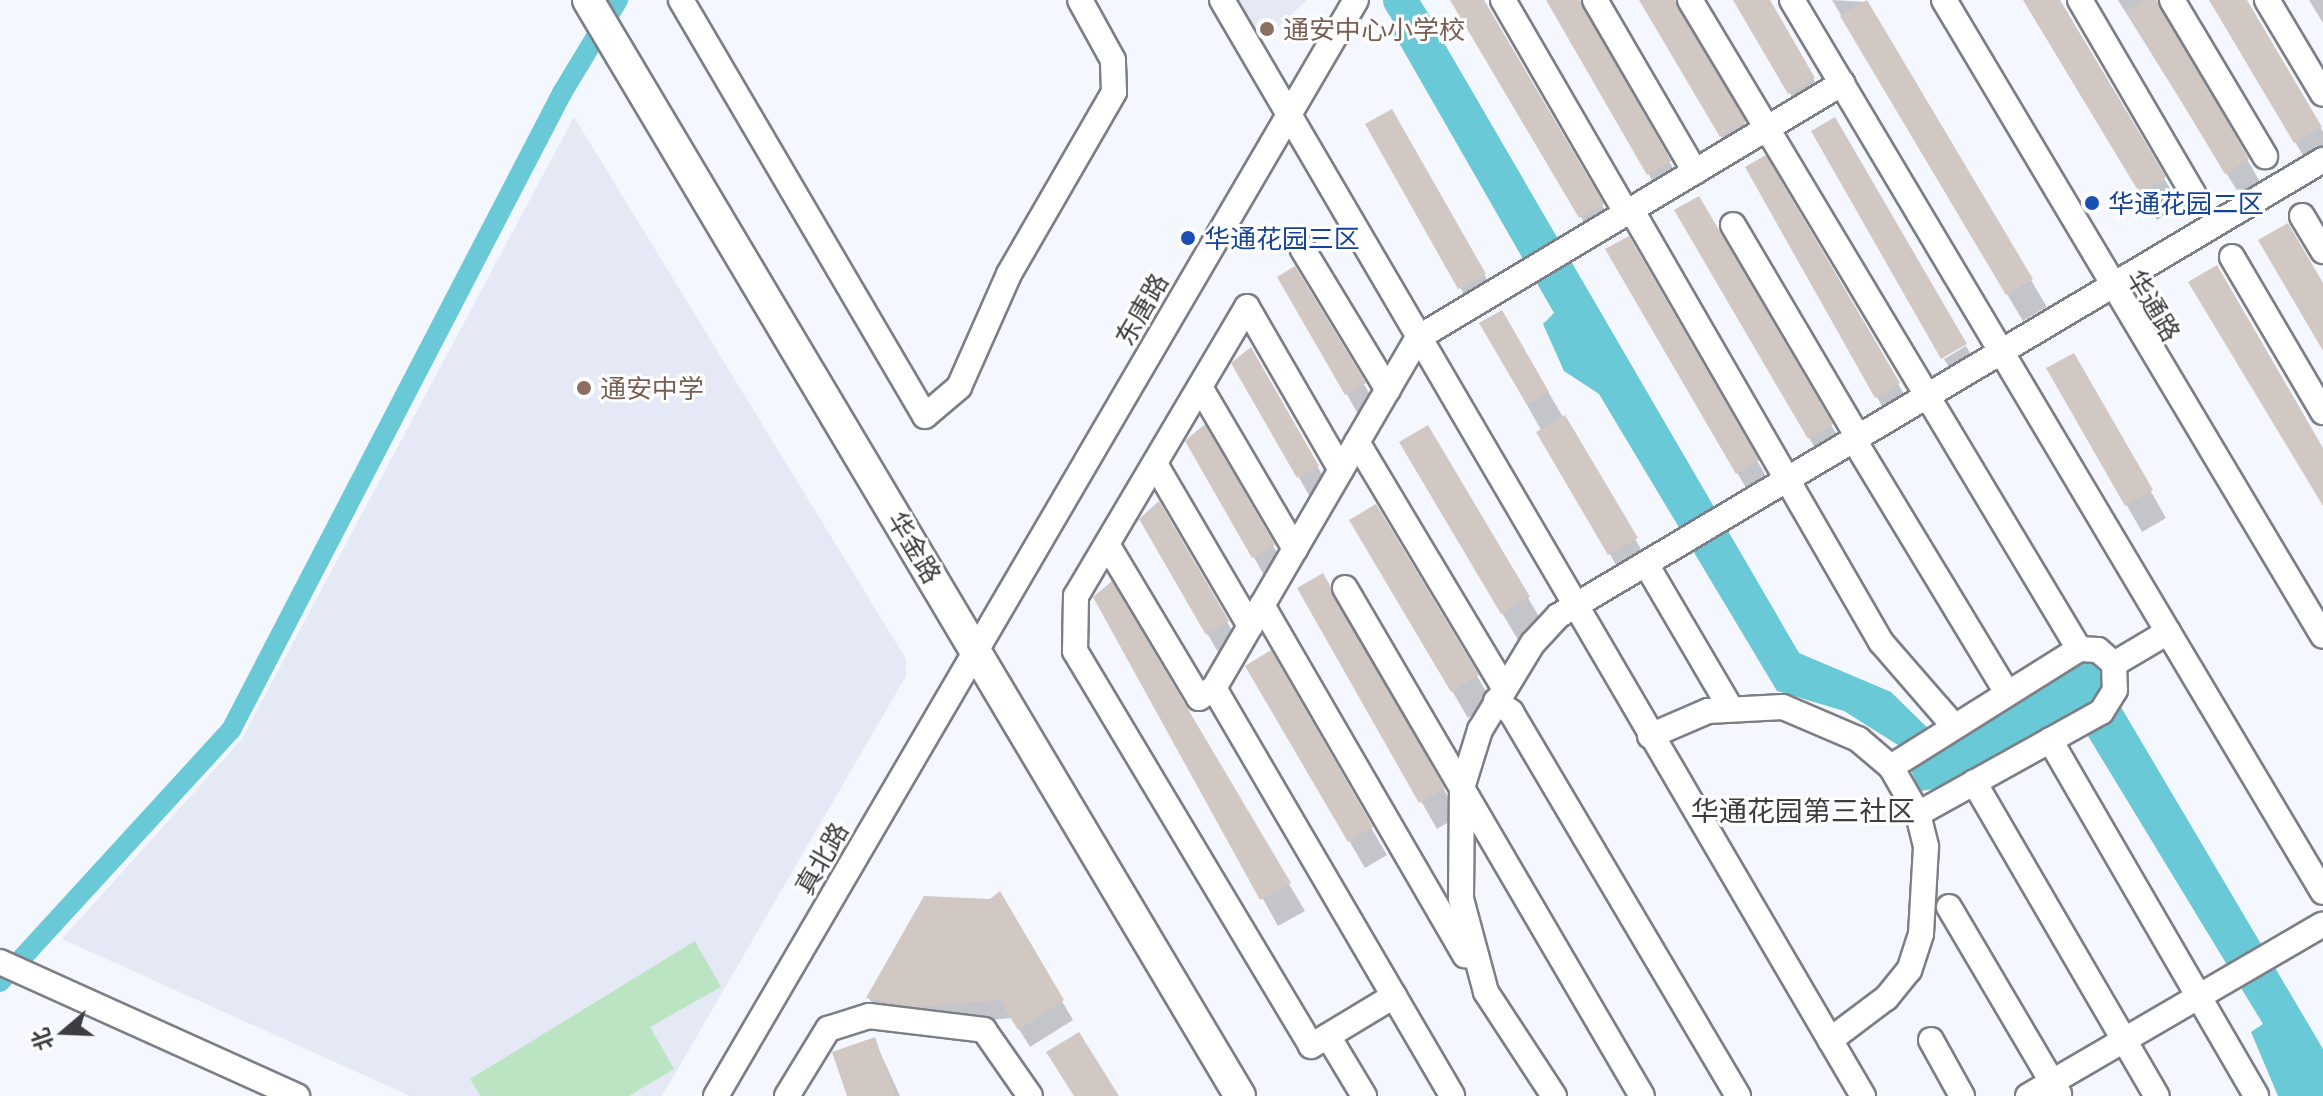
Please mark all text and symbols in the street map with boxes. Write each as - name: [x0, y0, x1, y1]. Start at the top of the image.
- place label: 通安中心小学校: [1283, 13, 1465, 45]
- marker: 通安中心小学校: [1258, 20, 1276, 38]
- place label: 华通花园二区: [2108, 187, 2264, 219]
- marker: 华通花园二区: [2083, 194, 2101, 212]
- place label: 华通花园三区: [1204, 222, 1360, 254]
- marker: 华通花园三区: [1179, 229, 1197, 247]
- street label: 华通路: [2121, 264, 2187, 346]
- street label: 东唐路: [1108, 267, 1174, 351]
- place label: 通安中学: [600, 372, 704, 404]
- marker: 通安中学: [575, 379, 593, 397]
- street label: 华金路: [882, 506, 948, 588]
- district label: 华通花园第三社区: [1691, 793, 1915, 827]
- street label: 真北路: [788, 816, 854, 900]
- north arrow: [24, 992, 104, 1072]
- text: 北: [25, 1025, 57, 1054]

